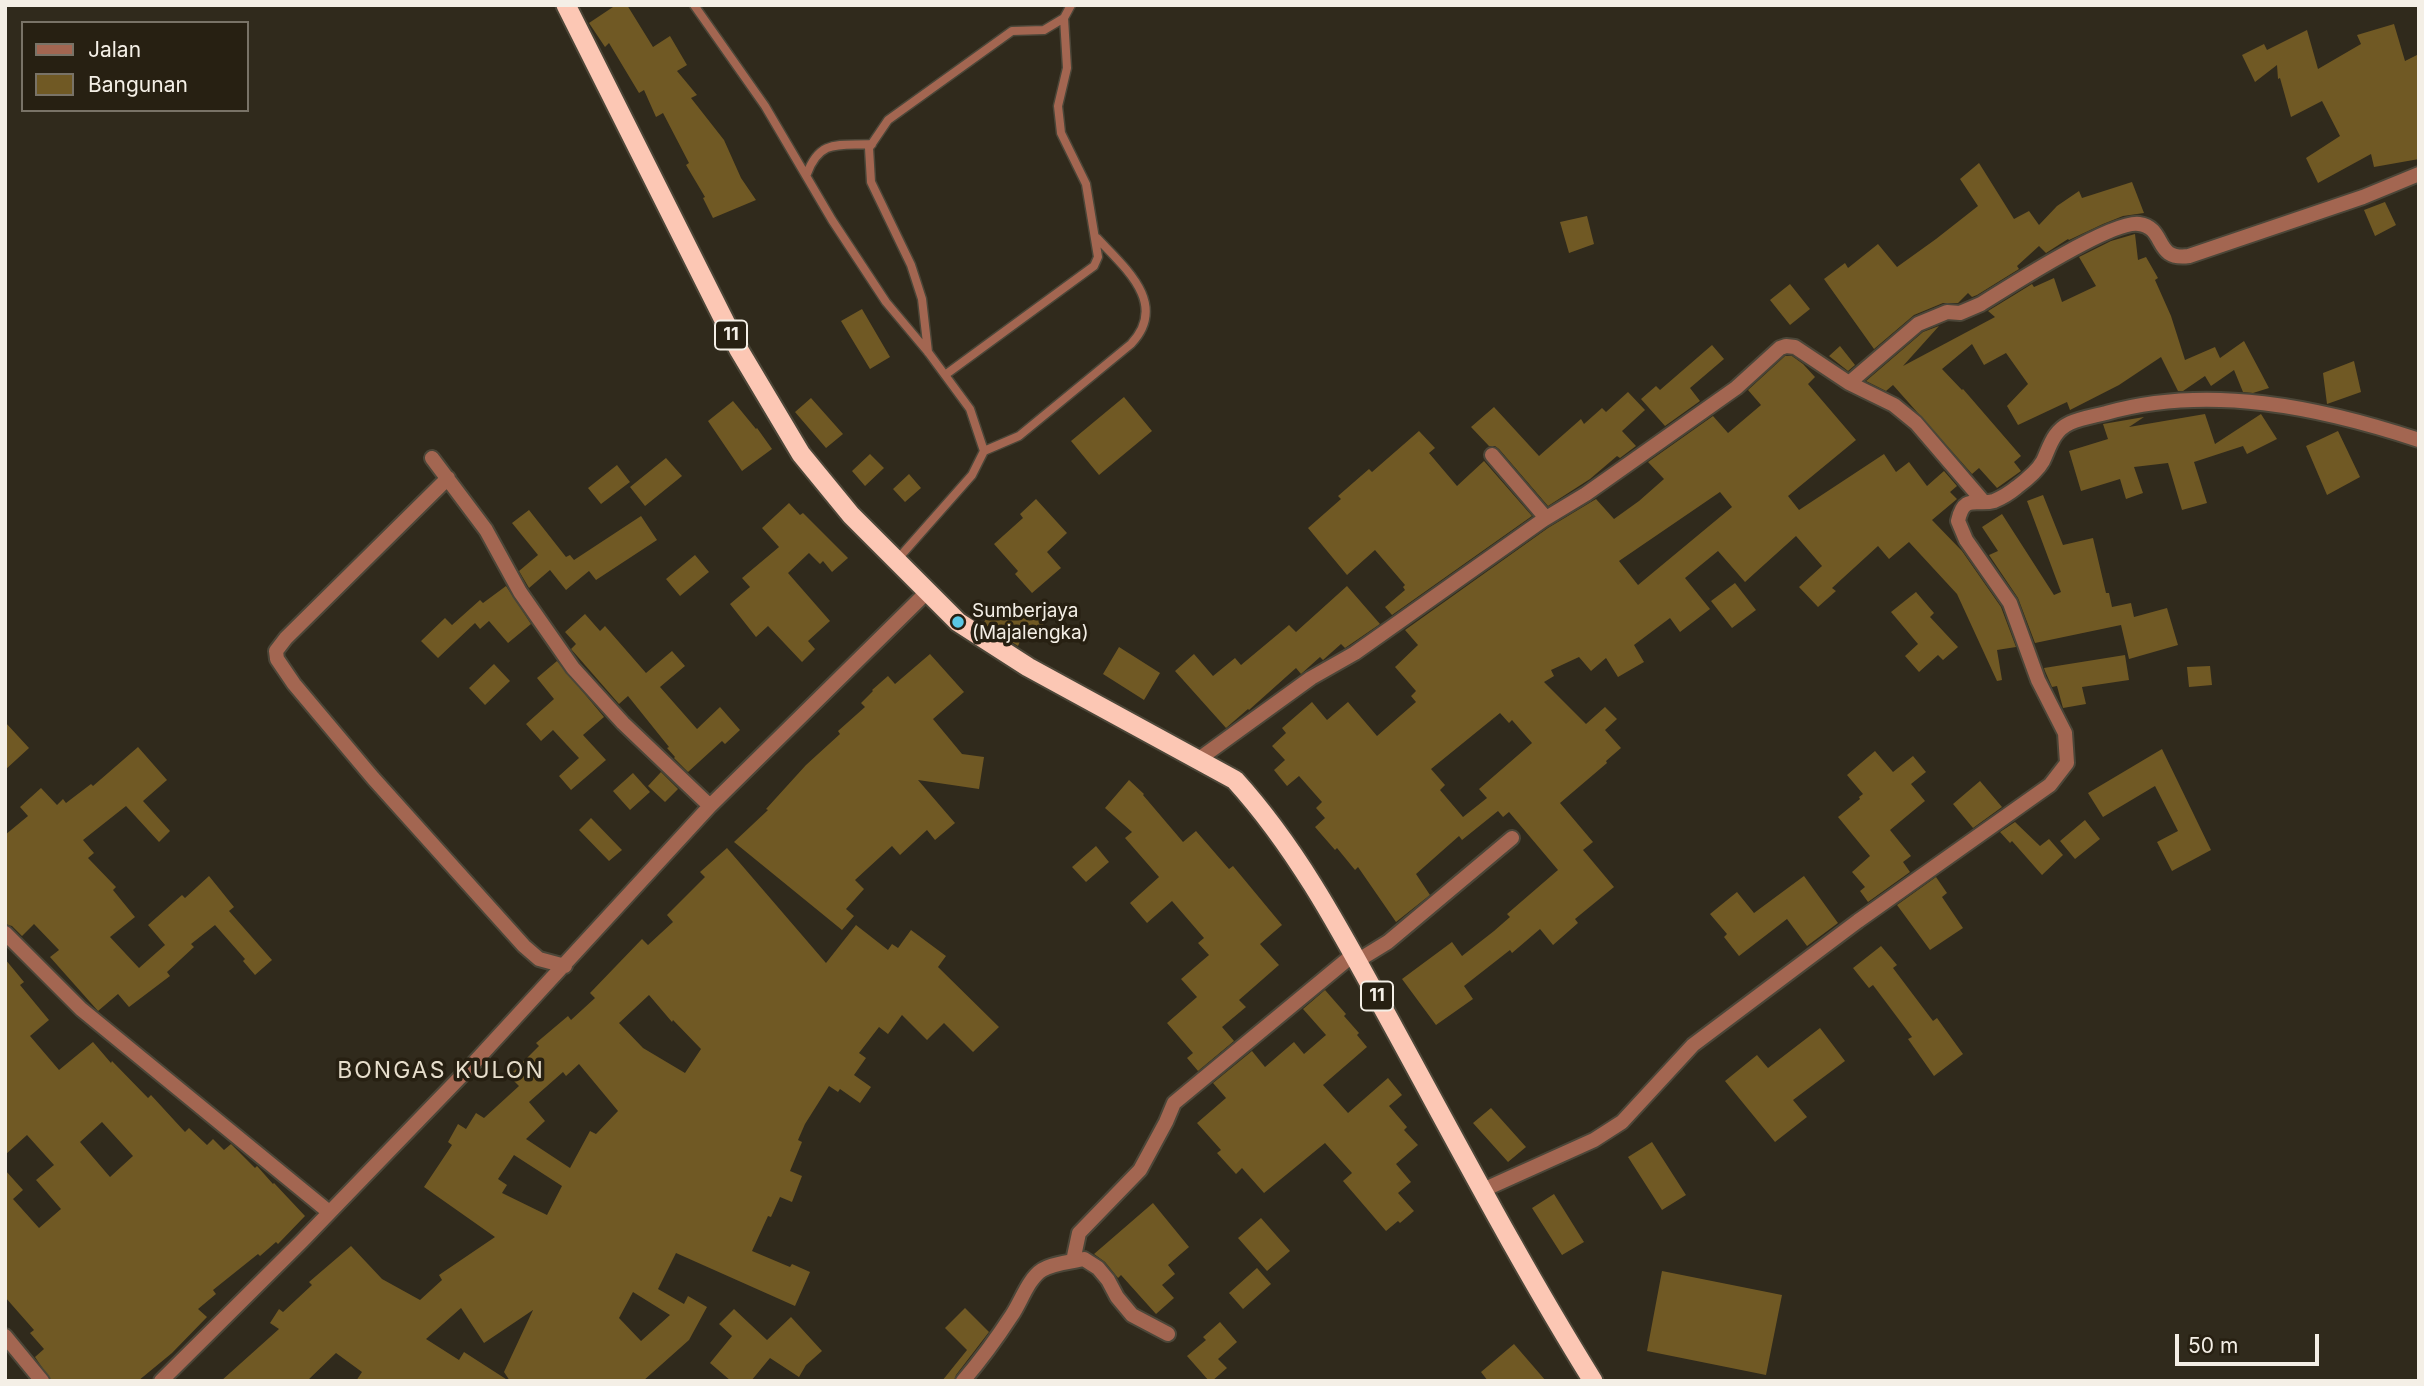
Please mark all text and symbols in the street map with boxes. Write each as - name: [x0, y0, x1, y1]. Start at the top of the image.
- legend: [21, 21, 248, 112]
- text: Jalan: [88, 37, 141, 62]
- text: Bangunan: [88, 72, 188, 97]
- road number: 11: [715, 320, 747, 349]
- place label: Sumberjaya (Majalengka): [972, 600, 1089, 644]
- marker: Sumberjaya (Majalengka): [950, 614, 966, 630]
- road number: 11: [1361, 981, 1393, 1010]
- district label: BONGAS KULON: [339, 1057, 543, 1085]
- scale bar: [2179, 1320, 2322, 1364]
- text: 50 m: [2188, 1333, 2238, 1358]

